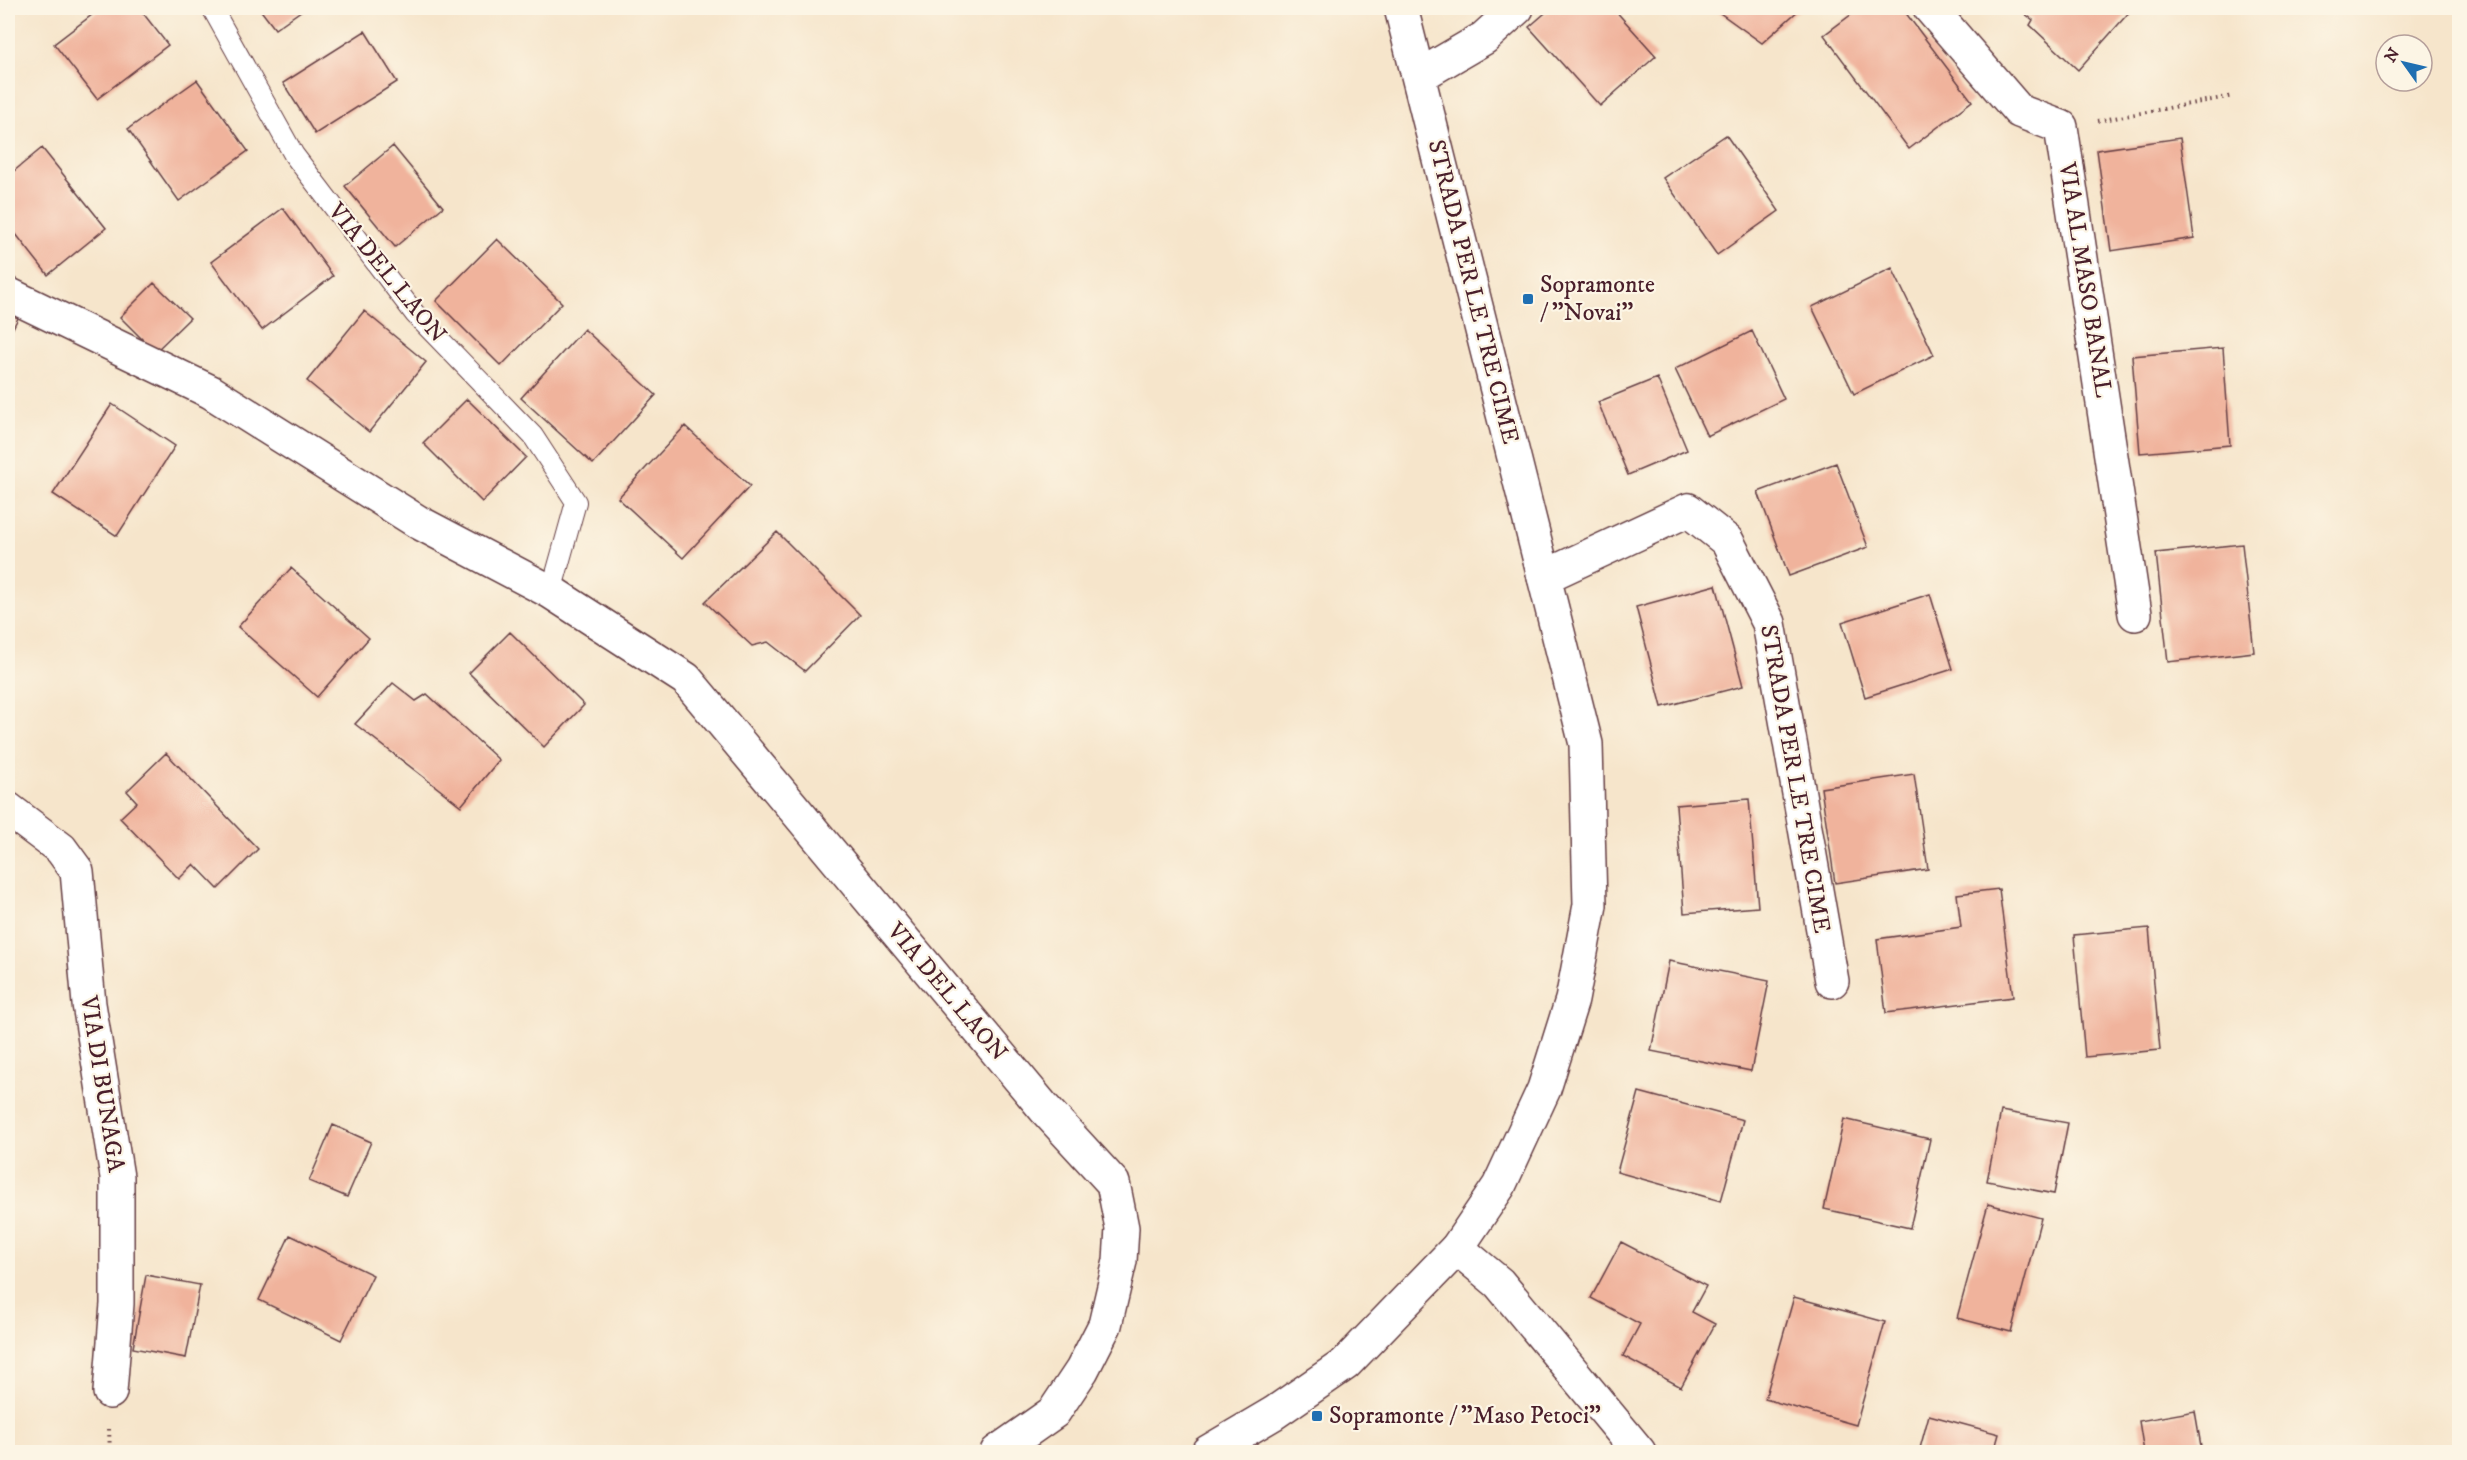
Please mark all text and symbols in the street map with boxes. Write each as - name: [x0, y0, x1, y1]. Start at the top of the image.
- north arrow: [2374, 33, 2434, 93]
- text: N: [2380, 44, 2404, 66]
- street label: STRADA PER LE TRE CIME: [1421, 137, 1525, 447]
- street label: VIA AL MASO BANAL: [2051, 159, 2118, 400]
- street label: VIA DEL LAON: [321, 196, 453, 349]
- place label: Sopramonte / "Novai": [1540, 270, 1655, 328]
- marker: Sopramonte / "Novai": [1521, 292, 1535, 306]
- street label: STRADA PER LE TRE CIME: [1753, 622, 1837, 936]
- street label: VIA DEL LAON: [880, 916, 1014, 1067]
- street label: VIA DI BUNAGA: [73, 993, 131, 1175]
- place label: Sopramonte / "Maso Petoci": [1329, 1401, 1601, 1431]
- marker: Sopramonte / "Maso Petoci": [1310, 1409, 1324, 1423]

